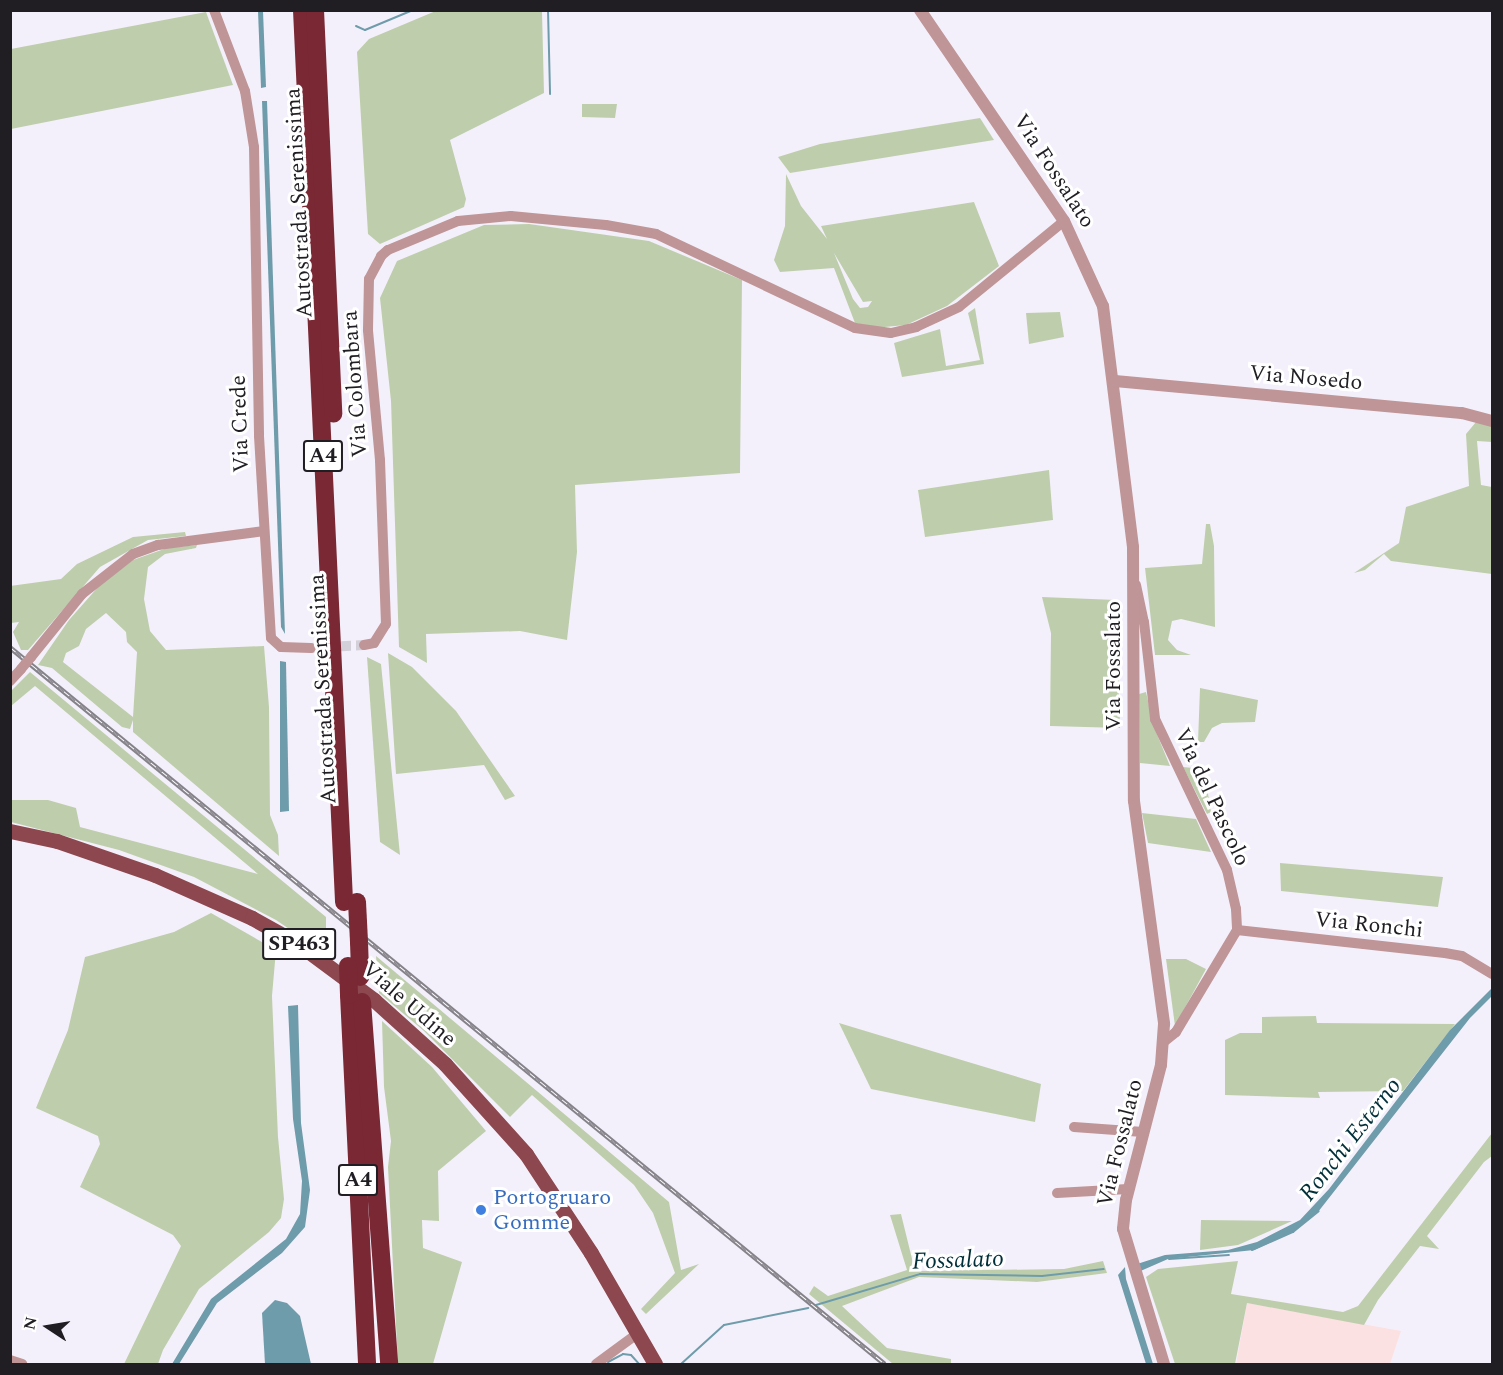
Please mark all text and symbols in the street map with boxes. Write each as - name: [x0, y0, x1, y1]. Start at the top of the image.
- street label: Autostrada Serenissima: [280, 87, 318, 319]
- street label: Via Fossalato: [1007, 109, 1101, 233]
- street label: Via Colombara: [337, 310, 373, 458]
- street label: Via Nosedo: [1248, 360, 1364, 396]
- street label: Via Crede: [225, 375, 255, 473]
- road number: A4: [302, 438, 344, 474]
- street label: Autostrada Serenissima: [304, 573, 342, 805]
- street label: Via Fossalato: [1101, 601, 1127, 731]
- street label: Via del Pascolo: [1169, 724, 1255, 870]
- street label: Via Ronchi: [1314, 906, 1424, 944]
- road number: SP463: [262, 926, 336, 962]
- street label: Viale Udine: [356, 956, 462, 1052]
- water label: Ronchi Esterno: [1294, 1072, 1408, 1208]
- street label: Via Fossalato: [1091, 1077, 1149, 1209]
- road number: A4: [337, 1162, 379, 1198]
- place label: Portogruaro Gomme: [493, 1184, 611, 1236]
- marker: Portogruaro Gomme: [474, 1203, 488, 1217]
- water label: Fossalato: [911, 1245, 1005, 1277]
- north arrow: [18, 1297, 78, 1357]
- text: N: [17, 1314, 43, 1332]

